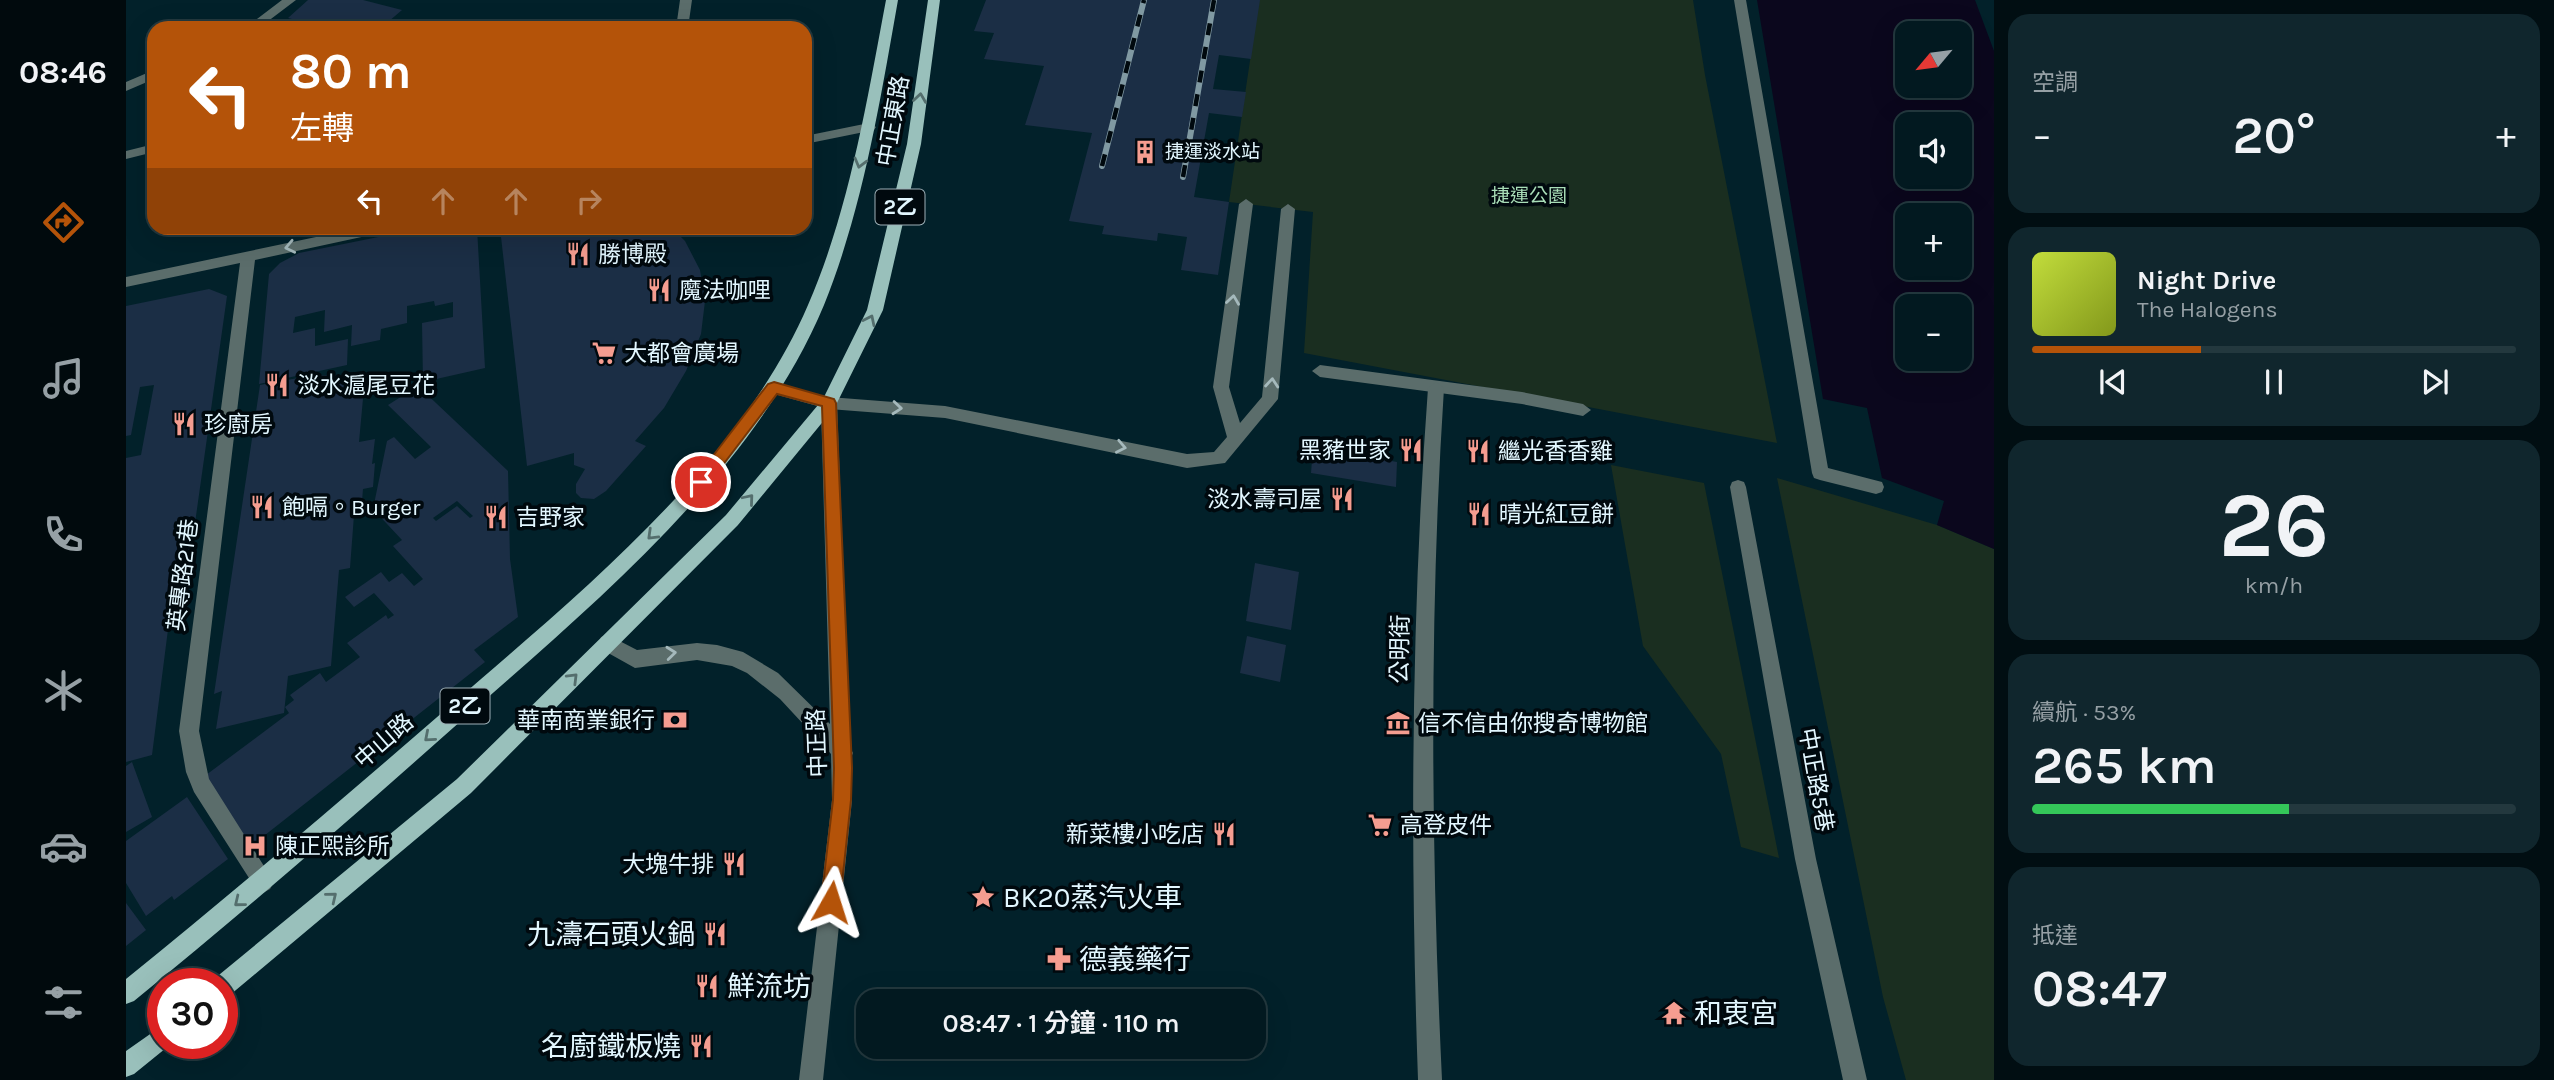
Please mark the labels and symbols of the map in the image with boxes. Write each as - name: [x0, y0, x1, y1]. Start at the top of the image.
- north arrow: [1895, 21, 1972, 98]
- street label: 中正東路: [872, 73, 914, 169]
- one-way arrow: [913, 93, 928, 104]
- building icon: 捷運淡水站: [1131, 138, 1159, 166]
- place label: 捷運淡水站: [1165, 141, 1260, 163]
- one-way arrow: [853, 157, 868, 169]
- park label: 捷運公園: [1491, 185, 1567, 207]
- road number: 2乙: [876, 190, 924, 224]
- one-way arrow: [284, 238, 296, 253]
- restaurant icon: 勝博殿: [564, 240, 592, 268]
- place label: 勝博殿: [598, 241, 667, 268]
- restaurant icon: 魔法咖哩: [645, 276, 673, 304]
- place label: 魔法咖哩: [679, 277, 771, 304]
- one-way arrow: [1225, 294, 1240, 306]
- one-way arrow: [862, 315, 876, 327]
- supermarket icon: 大都會廣場: [590, 339, 618, 367]
- place label: 大都會廣場: [624, 340, 739, 367]
- restaurant icon: 淡水滬尾豆花: [263, 371, 291, 399]
- place label: 淡水滬尾豆花: [297, 372, 435, 399]
- one-way arrow: [1264, 377, 1279, 388]
- one-way arrow: [892, 400, 903, 415]
- restaurant icon: 珍廚房: [170, 410, 198, 438]
- place label: 珍廚房: [204, 411, 273, 438]
- restaurant icon: 黑豬世家: [1397, 436, 1425, 464]
- place label: 黑豬世家: [1299, 437, 1391, 464]
- restaurant icon: 繼光香香雞: [1464, 437, 1492, 465]
- place label: 繼光香香雞: [1498, 438, 1613, 465]
- one-way arrow: [1115, 439, 1127, 454]
- pin: [671, 452, 731, 512]
- restaurant icon: 淡水壽司屋: [1328, 485, 1356, 513]
- place label: 淡水壽司屋: [1207, 486, 1322, 513]
- restaurant icon: 飽嗝。Burger: [248, 493, 276, 521]
- place label: 飽嗝。Burger: [282, 494, 421, 521]
- one-way arrow: [741, 494, 753, 507]
- restaurant icon: 晴光紅豆餅: [1465, 500, 1493, 528]
- place label: 晴光紅豆餅: [1499, 501, 1614, 528]
- restaurant icon: 吉野家: [482, 503, 510, 531]
- place label: 吉野家: [516, 504, 585, 531]
- street label: 英專路21巷: [163, 517, 203, 633]
- one-way arrow: [647, 526, 660, 539]
- street label: 公明街: [1386, 614, 1414, 684]
- one-way arrow: [665, 646, 677, 661]
- one-way arrow: [564, 674, 577, 687]
- road number: 2乙: [440, 688, 490, 724]
- bank icon: 華南商業銀行: [661, 706, 689, 734]
- place label: 華南商業銀行: [517, 707, 655, 734]
- street label: 中山路: [349, 708, 419, 774]
- street label: 中正路: [802, 708, 832, 778]
- museum icon: 信不信由你搜奇博物館: [1384, 709, 1412, 737]
- place label: 信不信由你搜奇博物館: [1418, 710, 1648, 737]
- street label: 中正路5巷: [1794, 726, 1838, 834]
- one-way arrow: [425, 729, 438, 741]
- supermarket icon: 高登皮件: [1366, 811, 1394, 839]
- place label: 高登皮件: [1400, 812, 1492, 839]
- restaurant icon: 新菜樓小吃店: [1210, 820, 1238, 848]
- place label: 新菜樓小吃店: [1066, 821, 1204, 848]
- hospital icon: 陳正煕診所: [241, 832, 269, 860]
- place label: 陳正煕診所: [275, 833, 390, 860]
- restaurant icon: 大塊牛排: [720, 850, 748, 878]
- place label: 大塊牛排: [622, 851, 714, 878]
- position arrow: [794, 865, 868, 939]
- place label: BK20蒸汽火車: [1003, 881, 1182, 914]
- place icon: BK20蒸汽火車: [969, 883, 997, 911]
- one-way arrow: [324, 892, 336, 905]
- one-way arrow: [234, 893, 247, 906]
- place label: 九濤石頭火鍋: [527, 918, 695, 951]
- restaurant icon: 九濤石頭火鍋: [701, 920, 729, 948]
- place label: 德義藥行: [1079, 943, 1191, 976]
- pharmacy icon: 德義藥行: [1045, 945, 1073, 973]
- speed limit sign: 30: [147, 968, 238, 1059]
- place label: 鮮流坊: [727, 970, 811, 1003]
- restaurant icon: 鮮流坊: [693, 972, 721, 1000]
- place label: 和衷宮: [1694, 997, 1778, 1030]
- temple icon: 和衷宮: [1660, 999, 1688, 1027]
- place label: 名廚鐵板燒: [541, 1030, 681, 1063]
- restaurant icon: 名廚鐵板燒: [687, 1032, 715, 1060]

